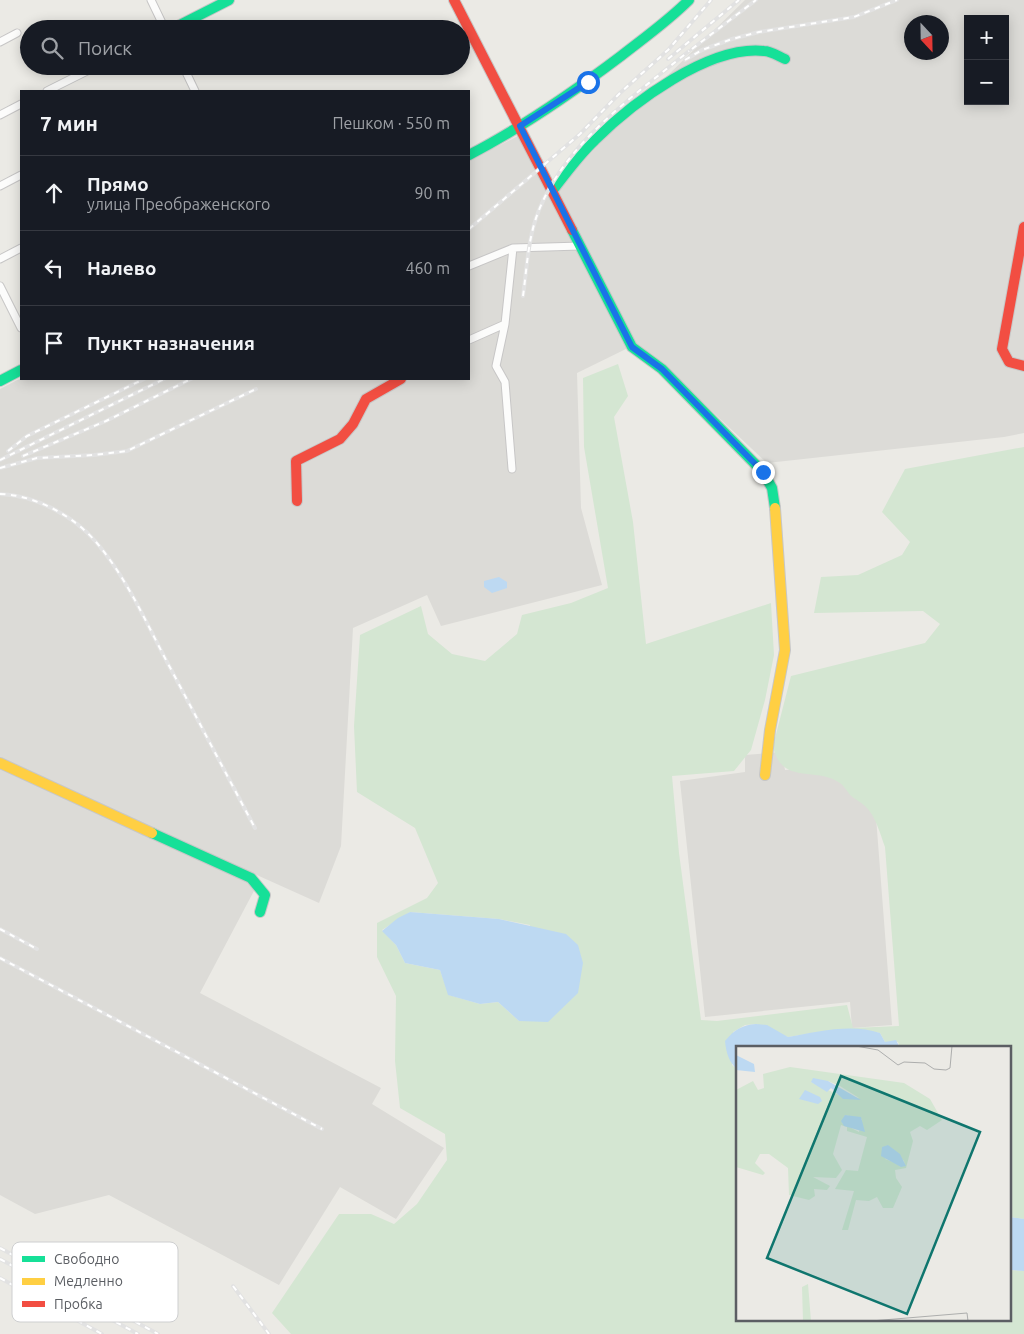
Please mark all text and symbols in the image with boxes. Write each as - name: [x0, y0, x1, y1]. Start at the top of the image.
- north arrow: [904, 15, 949, 60]
- map controls: [964, 15, 1009, 105]
- button: +: [964, 15, 1009, 60]
- search box: [20, 20, 470, 75]
- icon: search: [38, 34, 66, 62]
- text: Поиск: [78, 37, 132, 59]
- button: −: [964, 60, 1009, 105]
- route start: [577, 71, 600, 94]
- text: 7 мин: [40, 111, 98, 135]
- text: Пешком · 550 m: [332, 114, 450, 132]
- text: Прямо: [87, 173, 149, 195]
- icon: ahead: [40, 179, 68, 207]
- text: 90 m: [414, 184, 450, 202]
- text: улица Преображенского: [87, 195, 270, 213]
- icon: left: [40, 254, 68, 282]
- text: Налево: [87, 257, 156, 279]
- text: 460 m: [405, 259, 450, 277]
- icon: arrive: [40, 329, 68, 357]
- text: Пункт назначения: [87, 332, 255, 354]
- route end: [752, 461, 775, 484]
- inset map: [736, 1046, 1012, 1322]
- legend: [12, 1242, 178, 1322]
- text: Свободно: [54, 1251, 119, 1267]
- text: Медленно: [54, 1273, 123, 1289]
- text: Пробка: [54, 1296, 103, 1312]

